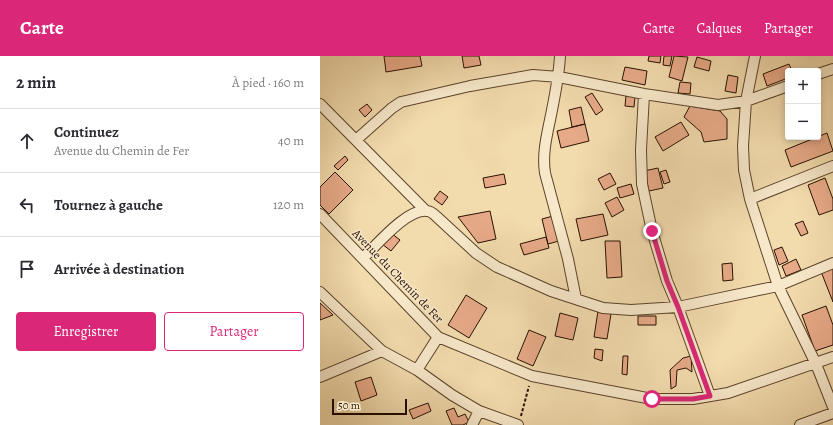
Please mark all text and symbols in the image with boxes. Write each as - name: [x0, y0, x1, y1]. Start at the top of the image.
- text: Carte: [20, 15, 64, 41]
- text: Carte: [643, 19, 674, 38]
- text: Calques: [696, 19, 742, 38]
- text: Partager: [764, 19, 813, 38]
- map controls: [785, 68, 821, 140]
- button: +: [785, 68, 821, 104]
- text: 2 min: [16, 71, 56, 94]
- text: À pied · 160 m: [232, 74, 304, 91]
- button: −: [785, 104, 821, 140]
- text: Continuez: [54, 122, 119, 142]
- icon: ahead: [16, 130, 38, 152]
- text: 40 m: [278, 132, 304, 149]
- text: Avenue du Chemin de Fer: [54, 142, 189, 159]
- icon: left: [16, 194, 38, 216]
- text: Tournez à gauche: [54, 195, 163, 215]
- text: 120 m: [273, 196, 304, 213]
- route end: [643, 222, 661, 240]
- street label: Avenue du Chemin de Fer: [348, 225, 447, 327]
- icon: arrive: [16, 258, 38, 280]
- text: Arrivée à destination: [54, 259, 185, 279]
- button: Enregistrer: [16, 312, 156, 351]
- button: Partager: [164, 312, 304, 351]
- route start: [643, 390, 661, 408]
- scale bar: [332, 397, 407, 416]
- text: 50 m: [338, 398, 360, 413]

